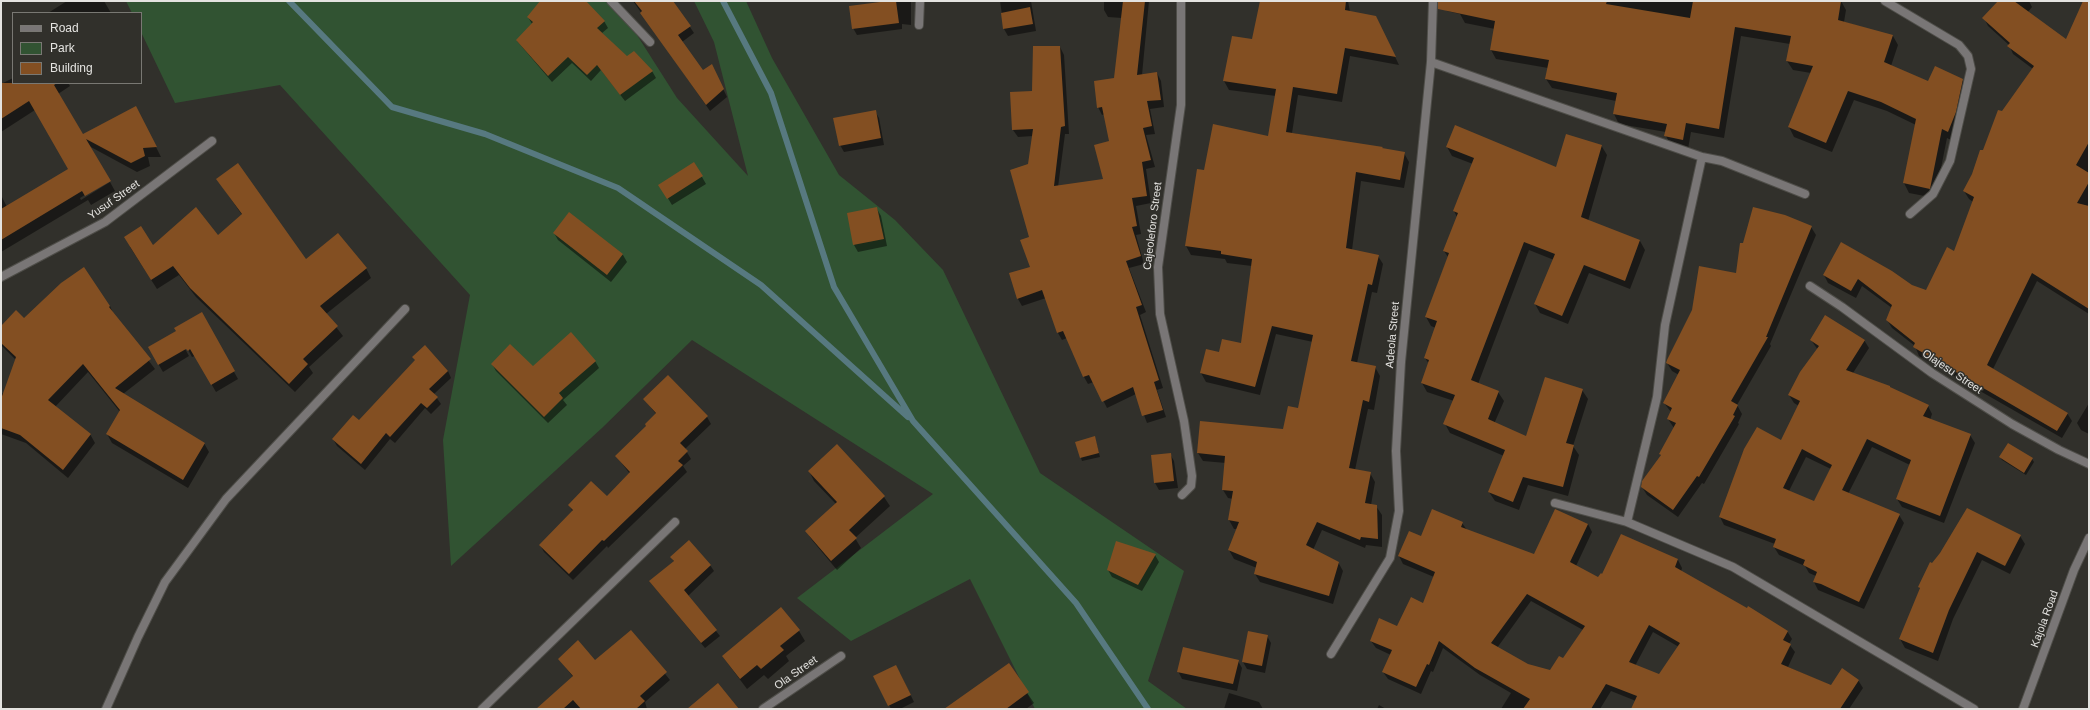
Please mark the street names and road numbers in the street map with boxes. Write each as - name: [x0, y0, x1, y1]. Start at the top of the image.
- street label: Yusuf Street: [86, 177, 142, 223]
- street label: Cajeoleforo Street: [1141, 181, 1165, 271]
- street label: Adeola Street: [1384, 301, 1402, 369]
- street label: Olajesu Street: [1919, 347, 1985, 397]
- street label: Kajola Road: [2029, 589, 2061, 649]
- street label: Ola Street: [772, 653, 820, 693]

